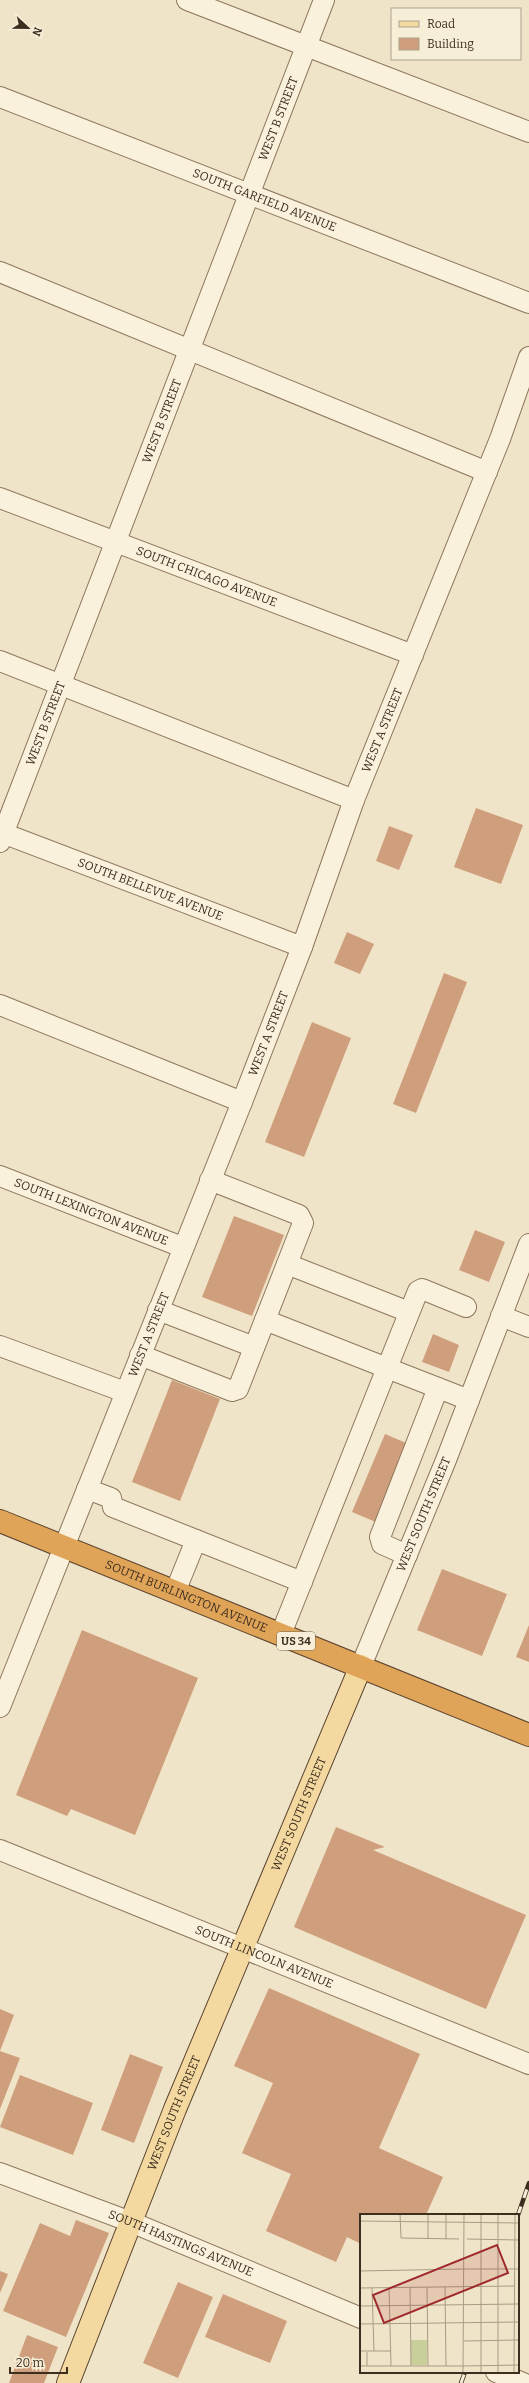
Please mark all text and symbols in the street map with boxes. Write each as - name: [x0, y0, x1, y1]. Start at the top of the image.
- north arrow: [8, 8, 48, 48]
- legend: [391, 8, 521, 60]
- text: Road: [427, 17, 455, 31]
- text: N: [29, 25, 44, 38]
- text: Building: [427, 37, 474, 51]
- street label: WEST B STREET: [256, 75, 301, 163]
- street label: SOUTH GARFIELD AVENUE: [191, 166, 339, 234]
- street label: WEST B STREET: [139, 377, 184, 465]
- street label: SOUTH CHICAGO AVENUE: [134, 543, 279, 610]
- street label: WEST B STREET: [23, 680, 68, 767]
- street label: WEST A STREET: [359, 686, 405, 774]
- street label: SOUTH BELLEVUE AVENUE: [76, 855, 225, 923]
- street label: WEST A STREET: [246, 989, 291, 1078]
- street label: SOUTH LEXINGTON AVENUE: [12, 1175, 170, 1248]
- street label: WEST A STREET: [126, 1291, 172, 1379]
- street label: WEST SOUTH STREET: [394, 1455, 453, 1574]
- street label: SOUTH BURLINGTON AVENUE: [103, 1557, 270, 1635]
- road number: US 34: [277, 1632, 315, 1650]
- street label: WEST SOUTH STREET: [269, 1755, 329, 1873]
- street label: SOUTH LINCOLN AVENUE: [193, 1923, 335, 1991]
- street label: WEST SOUTH STREET: [145, 2054, 204, 2172]
- street label: SOUTH HASTINGS AVENUE: [106, 2207, 255, 2279]
- inset map: [360, 2214, 519, 2373]
- scale bar: [10, 2349, 67, 2375]
- text: 20 m: [16, 2356, 45, 2370]

